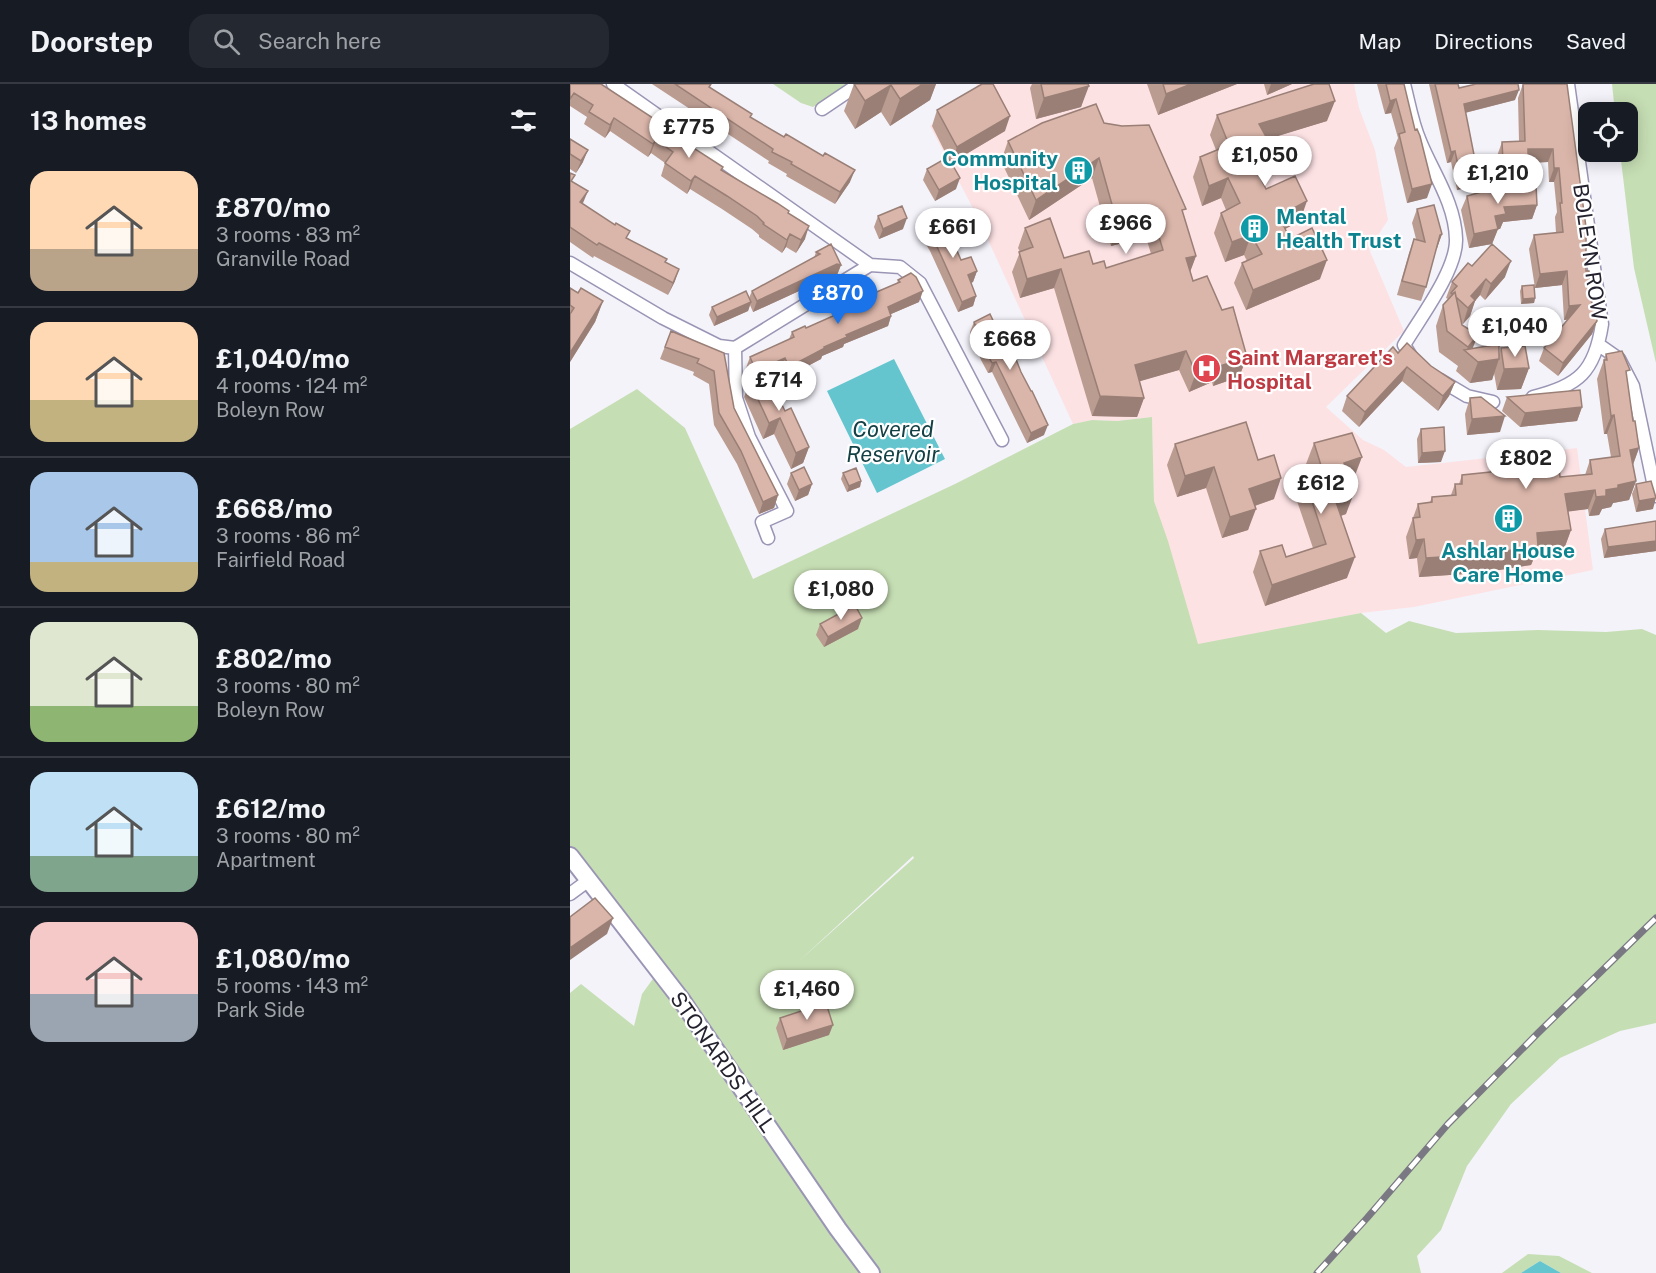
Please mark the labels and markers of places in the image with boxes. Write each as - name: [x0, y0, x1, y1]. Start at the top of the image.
- pin: £775: [653, 108, 725, 159]
- pin: £1,050: [1216, 136, 1314, 187]
- place label: Community Hospital: [942, 146, 1058, 195]
- building icon: Community Hospital: [1063, 154, 1095, 186]
- pin: £1,210: [1449, 154, 1547, 205]
- pin: £966: [1090, 204, 1162, 255]
- place label: Mental Health Trust: [1276, 204, 1401, 253]
- pin: £661: [917, 208, 989, 259]
- building icon: Mental Health Trust: [1239, 212, 1271, 244]
- pin: £870: [802, 274, 874, 325]
- pin: £1,040: [1466, 307, 1564, 358]
- pin: £668: [974, 320, 1046, 371]
- place label: Saint Margaret's Hospital: [1227, 345, 1393, 394]
- hospital icon: Saint Margaret's Hospital: [1190, 353, 1222, 385]
- pin: £714: [743, 361, 815, 412]
- pin: £802: [1490, 439, 1562, 490]
- pin: £612: [1285, 464, 1357, 515]
- building icon: Ashlar House Care Home: [1492, 503, 1524, 535]
- place label: Ashlar House Care Home: [1441, 538, 1575, 587]
- pin: £1,080: [792, 570, 890, 621]
- pin: £1,460: [758, 970, 856, 1021]

